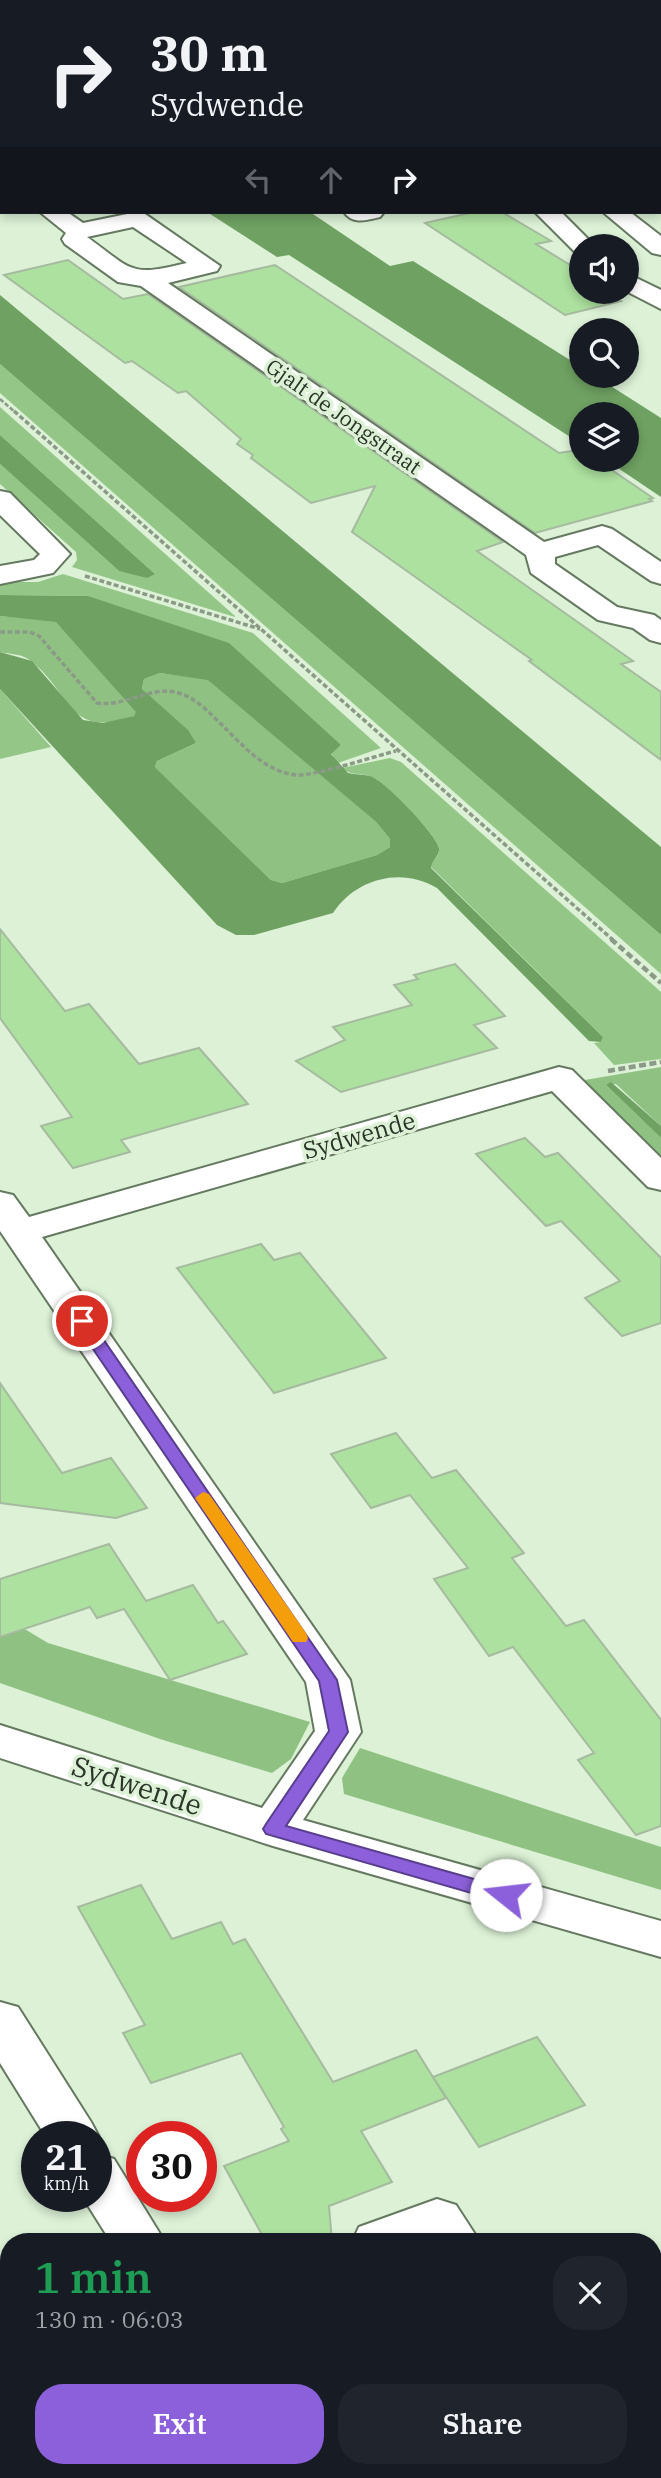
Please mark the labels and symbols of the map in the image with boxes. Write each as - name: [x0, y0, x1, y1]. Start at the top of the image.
- street label: Gjalt de Jongstraat: [261, 352, 427, 480]
- street label: Sydwende: [299, 1104, 419, 1166]
- pin: [52, 1291, 112, 1351]
- street label: Sydwende: [67, 1747, 207, 1823]
- position arrow: [469, 1858, 543, 1932]
- speed limit sign: 30: [126, 2121, 217, 2212]

